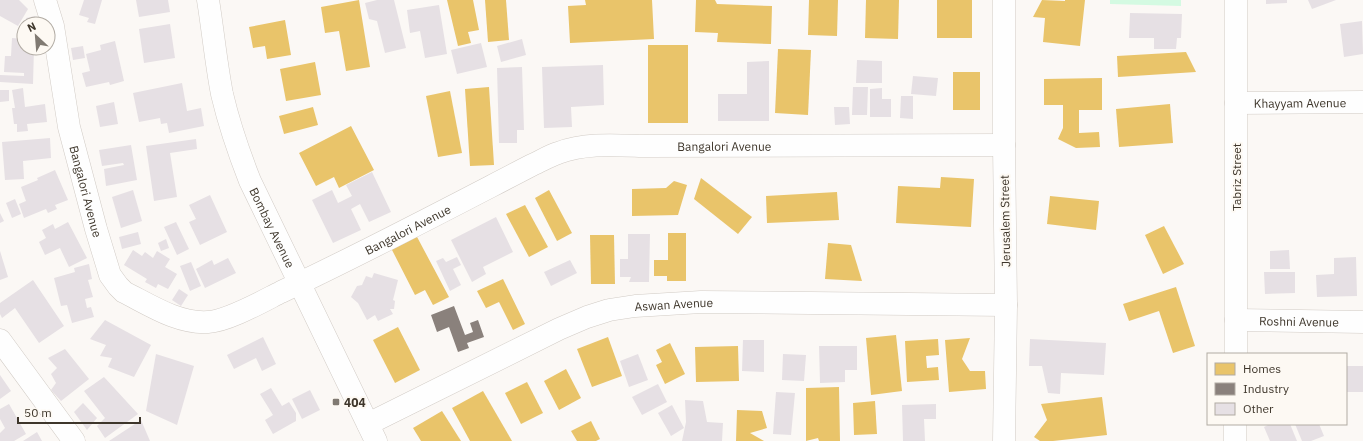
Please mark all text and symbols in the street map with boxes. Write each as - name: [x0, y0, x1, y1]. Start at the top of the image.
- north arrow: [16, 16, 56, 56]
- text: N: [25, 19, 38, 35]
- street label: Khayyam Avenue: [1254, 95, 1347, 110]
- street label: Bangalori Avenue: [677, 138, 772, 153]
- street label: Tabriz Street: [1229, 143, 1244, 211]
- street label: Bangalori Avenue: [67, 144, 106, 239]
- street label: Jerusalem Street: [997, 175, 1013, 267]
- street label: Bombay Avenue: [247, 185, 298, 270]
- street label: Bangalori Avenue: [362, 201, 453, 257]
- street label: Aswan Avenue: [634, 294, 714, 314]
- street label: Roshni Avenue: [1259, 313, 1339, 329]
- legend: [1207, 353, 1347, 425]
- text: Homes: [1243, 361, 1281, 376]
- text: Industry: [1243, 381, 1289, 396]
- place label: 404: [344, 395, 366, 410]
- marker: 404: [331, 397, 341, 407]
- scale bar: [18, 399, 140, 425]
- text: Other: [1243, 401, 1274, 416]
- text: 50 m: [24, 405, 52, 420]

